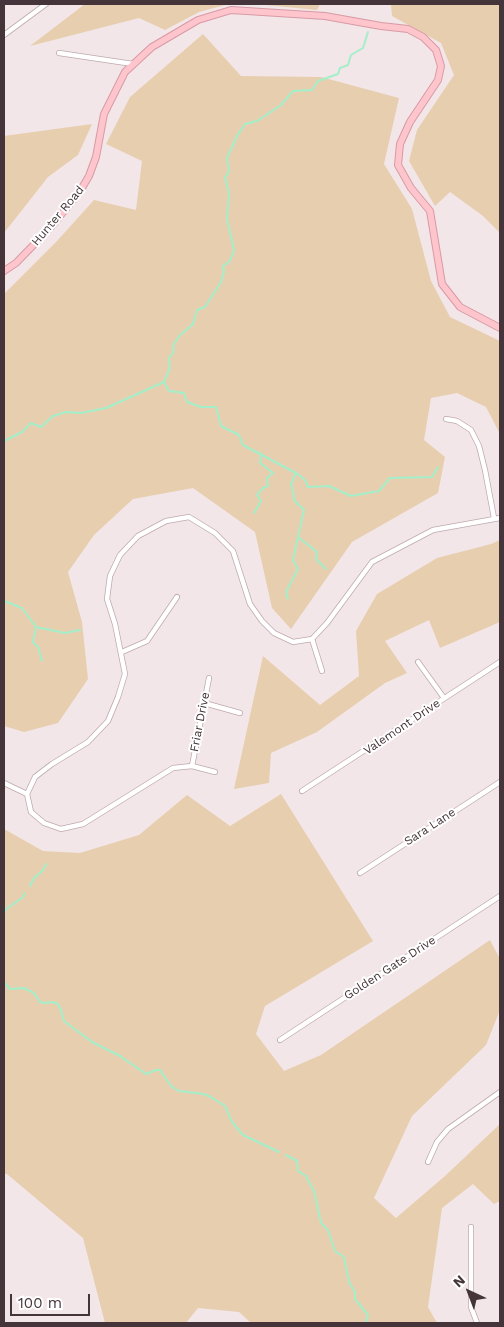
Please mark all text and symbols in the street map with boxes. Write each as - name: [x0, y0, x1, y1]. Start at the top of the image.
- street label: Hunter Road: [29, 183, 87, 249]
- street label: Friar Drive: [187, 691, 213, 753]
- street label: Valemont Drive: [361, 696, 443, 758]
- street label: Sara Lane: [402, 805, 458, 849]
- street label: Golden Gate Drive: [341, 933, 439, 1003]
- north arrow: [444, 1267, 494, 1317]
- text: N: [450, 1272, 468, 1290]
- scale bar: [12, 1284, 92, 1316]
- text: 100 m: [18, 1294, 62, 1312]

